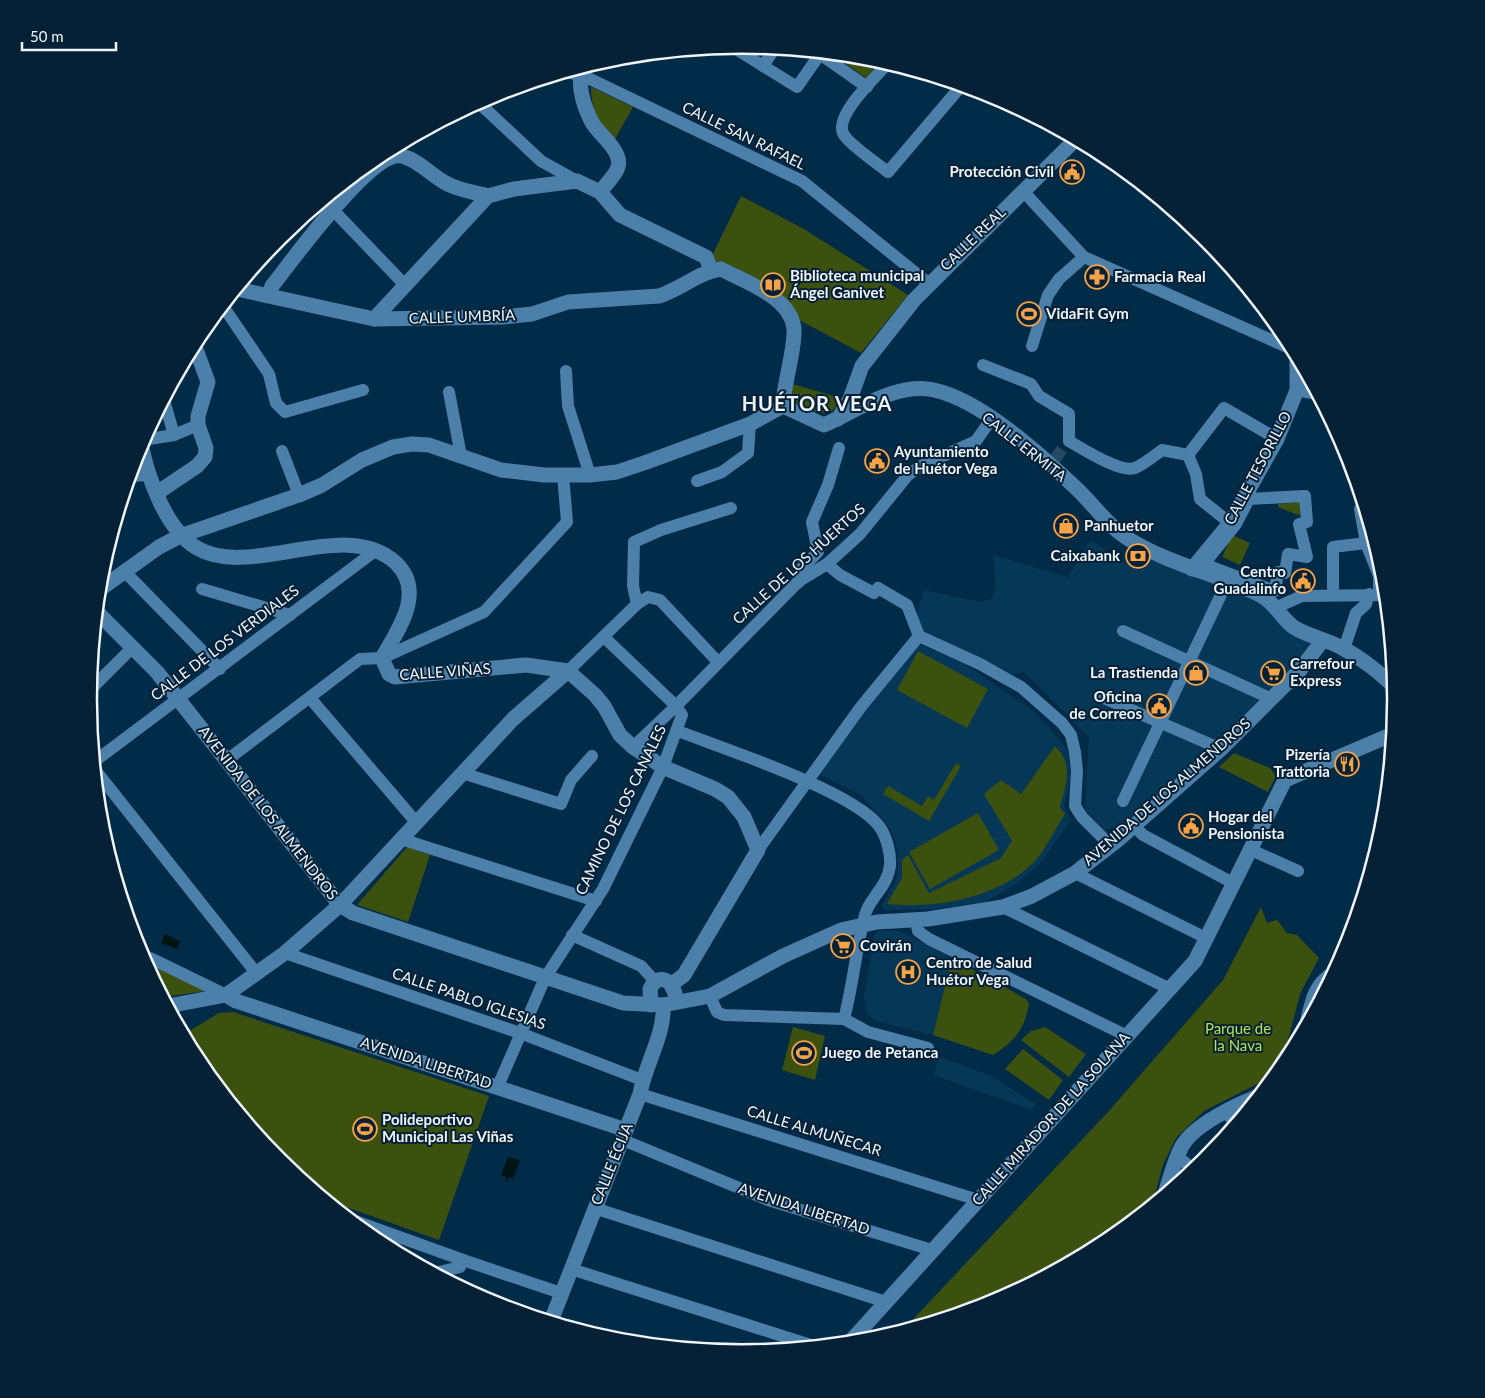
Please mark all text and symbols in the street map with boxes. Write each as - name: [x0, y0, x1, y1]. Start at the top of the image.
- scale bar: [22, 20, 116, 52]
- text: 50 m: [30, 27, 64, 45]
- street label: CALLE SAN RAFAEL: [680, 97, 809, 173]
- public building icon: Protección Civil: [1059, 159, 1085, 185]
- place label: Protección Civil: [949, 162, 1054, 180]
- street label: CALLE REAL: [936, 202, 1009, 274]
- pharmacy icon: Farmacia Real: [1084, 264, 1110, 290]
- place label: Biblioteca municipal Ángel Ganivet: [789, 266, 924, 301]
- place label: Farmacia Real: [1114, 267, 1206, 285]
- library icon: Biblioteca municipal Ángel Ganivet: [760, 272, 786, 298]
- sports icon: VidaFit Gym: [1016, 301, 1042, 327]
- place label: VidaFit Gym: [1045, 304, 1129, 322]
- street label: CALLE UMBRÍA: [408, 305, 516, 327]
- district label: HUÉTOR VEGA: [742, 391, 892, 415]
- street label: CALLE ERMITA: [979, 408, 1071, 485]
- street label: CALLE TESORILLO: [1220, 408, 1295, 527]
- place label: Ayuntamiento de Huétor Vega: [893, 442, 997, 477]
- public building icon: Ayuntamiento de Huétor Vega: [864, 448, 890, 474]
- street label: CALLE DE LOS HUERTOS: [728, 499, 868, 627]
- shop icon: Panhuetor: [1053, 513, 1079, 539]
- place label: Panhuetor: [1084, 516, 1154, 534]
- bank icon: Caixabank: [1125, 543, 1151, 569]
- place label: Caixabank: [1051, 546, 1121, 564]
- place label: Centro Guadalinfo: [1213, 562, 1286, 597]
- public building icon: Centro Guadalinfo: [1290, 568, 1316, 594]
- street label: CALLE DE LOS VERDIALES: [147, 581, 302, 704]
- place label: Carrefour Express: [1290, 654, 1355, 689]
- street label: CALLE VIÑAS: [399, 659, 491, 683]
- shop icon: La Trastienda: [1183, 660, 1209, 686]
- supermarket icon: Carrefour Express: [1260, 660, 1286, 686]
- place label: La Trastienda: [1090, 663, 1178, 681]
- place label: Oficina de Correos: [1069, 687, 1142, 722]
- public building icon: Oficina de Correos: [1146, 693, 1172, 719]
- street label: AVENIDA DE LOS ALMENDROS: [1079, 714, 1254, 869]
- street label: AVENIDA DE LOS ALMENDROS: [195, 722, 342, 903]
- street label: CAMINO DE LOS CANALES: [571, 722, 669, 898]
- place label: Pizería Trattoria: [1273, 745, 1330, 780]
- restaurant icon: Pizería Trattoria: [1334, 751, 1360, 777]
- place label: Hogar del Pensionista: [1208, 807, 1284, 842]
- public building icon: Hogar del Pensionista: [1178, 813, 1204, 839]
- supermarket icon: Covirán: [830, 933, 856, 959]
- place label: Covirán: [860, 936, 911, 954]
- place label: Centro de Salud Huétor Vega: [926, 953, 1032, 988]
- hospital icon: Centro de Salud Huétor Vega: [895, 959, 921, 985]
- street label: CALLE PABLO IGLESIAS: [390, 963, 549, 1033]
- park label: Parque de la Nava: [1205, 1019, 1271, 1054]
- street label: CALLE MIRADOR DE LA SOLANA: [968, 1027, 1133, 1209]
- street label: AVENIDA LIBERTAD: [358, 1032, 494, 1092]
- sports icon: Juego de Petanca: [791, 1040, 817, 1066]
- place label: Juego de Petanca: [822, 1043, 938, 1061]
- street label: CALLE ALMUÑECAR: [745, 1101, 884, 1159]
- place label: Polideportivo Municipal Las Viñas: [382, 1110, 514, 1145]
- sports icon: Polideportivo Municipal Las Viñas: [352, 1116, 378, 1142]
- street label: CALLE ÉCIJA: [586, 1119, 636, 1207]
- street label: AVENIDA LIBERTAD: [736, 1178, 872, 1238]

